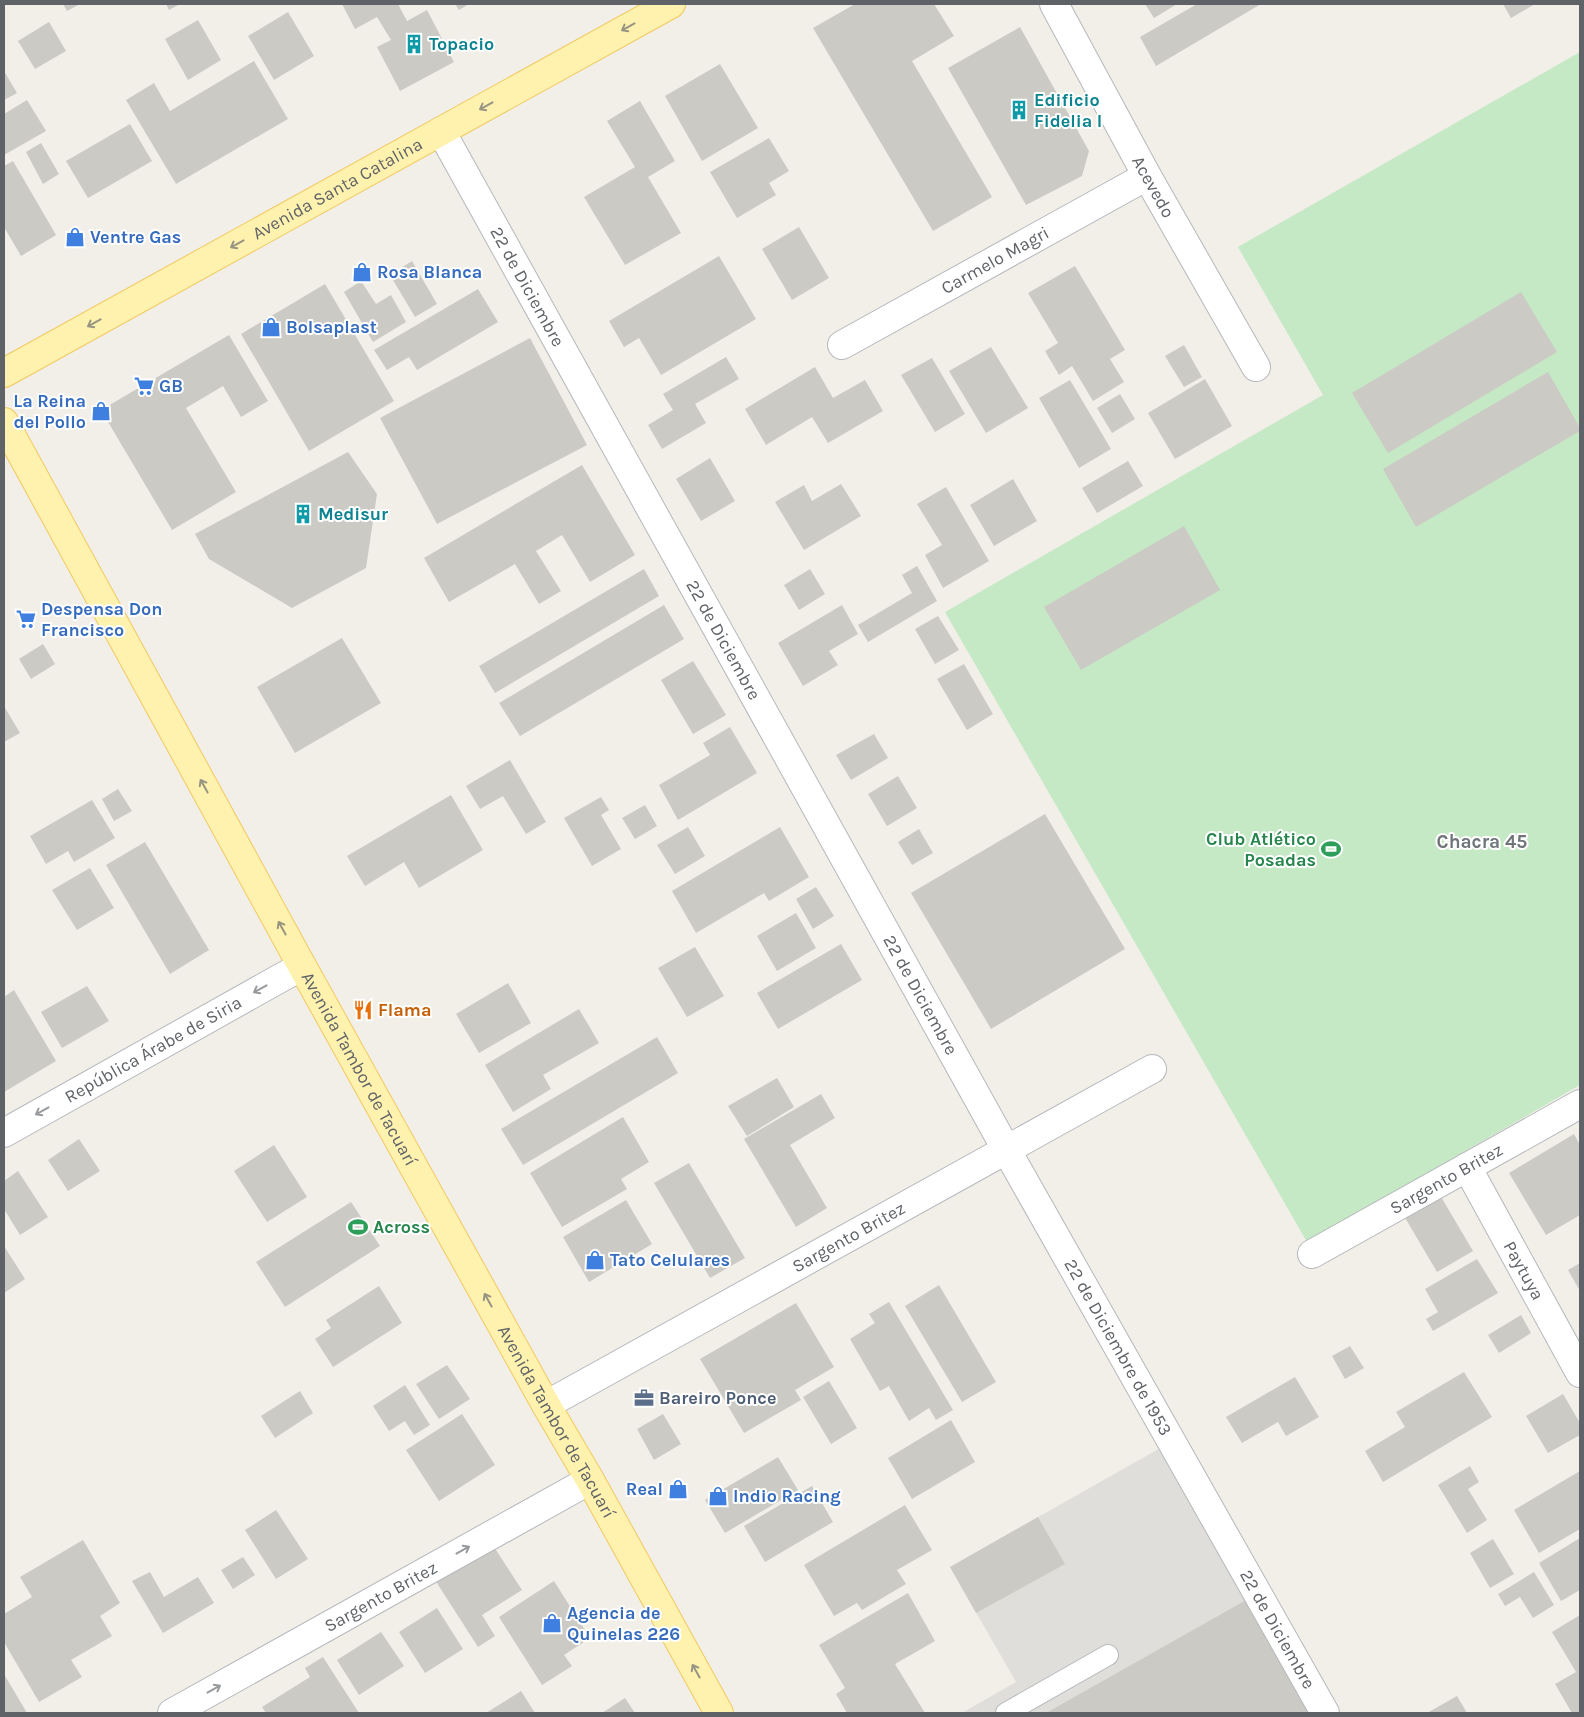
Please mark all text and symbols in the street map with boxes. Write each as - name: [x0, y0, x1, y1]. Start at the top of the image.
- one-way arrow: [622, 23, 636, 33]
- building icon: Topacio: [403, 33, 425, 55]
- place label: Topacio: [429, 33, 494, 55]
- place label: Edificio Fidelia I: [1034, 89, 1102, 132]
- building icon: Edificio Fidelia I: [1008, 99, 1030, 121]
- one-way arrow: [479, 102, 494, 111]
- street label: Avenida Santa Catalina: [249, 133, 426, 244]
- street label: Acevedo: [1127, 152, 1180, 222]
- street label: Carmelo Magri: [937, 221, 1053, 299]
- street label: 22 de Diciembre: [485, 223, 569, 350]
- shop icon: Ventre Gas: [64, 226, 86, 248]
- place label: Ventre Gas: [90, 226, 181, 248]
- one-way arrow: [229, 239, 244, 249]
- shop icon: Rosa Blanca: [351, 261, 373, 283]
- place label: Rosa Blanca: [377, 261, 482, 283]
- shop icon: Bolsaplast: [260, 316, 282, 338]
- place label: Bolsaplast: [286, 316, 377, 338]
- one-way arrow: [88, 318, 102, 328]
- supermarket icon: GB: [133, 375, 155, 397]
- place label: GB: [159, 375, 183, 397]
- place label: La Reina del Pollo: [13, 390, 86, 433]
- shop icon: La Reina del Pollo: [90, 400, 112, 422]
- building icon: Medisur: [292, 503, 314, 525]
- place label: Medisur: [318, 503, 388, 525]
- street label: 22 de Diciembre: [681, 576, 766, 704]
- place label: Despensa Don Francisco: [41, 598, 162, 641]
- supermarket icon: Despensa Don Francisco: [15, 608, 37, 630]
- one-way arrow: [199, 778, 209, 793]
- place label: Club Atlético Posadas: [1206, 828, 1316, 871]
- district label: Chacra 45: [1437, 831, 1527, 853]
- sports icon: Club Atlético Posadas: [1320, 838, 1342, 860]
- one-way arrow: [277, 921, 287, 936]
- street label: 22 de Diciembre: [878, 931, 963, 1059]
- street label: Avenida Tambor de Tacuarí: [297, 968, 422, 1170]
- one-way arrow: [253, 985, 267, 995]
- street label: República Árabe de Siria: [61, 991, 246, 1108]
- restaurant icon: Flama: [352, 999, 374, 1021]
- place label: Flama: [378, 999, 431, 1021]
- one-way arrow: [35, 1107, 49, 1117]
- street label: Sargento Britez: [1386, 1138, 1507, 1219]
- street label: Sargento Britez: [788, 1197, 909, 1277]
- sports icon: Across: [347, 1216, 369, 1238]
- place label: Across: [373, 1216, 430, 1238]
- street label: Paytuya: [1499, 1237, 1549, 1304]
- shop icon: Tato Celulares: [584, 1249, 606, 1271]
- place label: Tato Celulares: [610, 1249, 730, 1271]
- street label: 22 de Diciembre de 1953: [1059, 1255, 1177, 1439]
- one-way arrow: [483, 1293, 492, 1308]
- street label: Avenida Tambor de Tacuarí: [493, 1321, 620, 1522]
- office icon: Bareiro Ponce: [633, 1387, 655, 1409]
- place label: Bareiro Ponce: [659, 1387, 776, 1409]
- place label: Real: [626, 1478, 663, 1500]
- shop icon: Real: [667, 1478, 689, 1500]
- shop icon: Indio Racing: [707, 1485, 729, 1507]
- place label: Indio Racing: [733, 1485, 841, 1507]
- one-way arrow: [455, 1545, 470, 1555]
- street label: Sargento Britez: [320, 1556, 441, 1637]
- street label: 22 de Diciembre: [1235, 1566, 1320, 1693]
- place label: Agencia de Quinelas 226: [567, 1602, 680, 1645]
- shop icon: Agencia de Quinelas 226: [541, 1612, 563, 1634]
- one-way arrow: [691, 1663, 701, 1678]
- one-way arrow: [207, 1684, 221, 1694]

